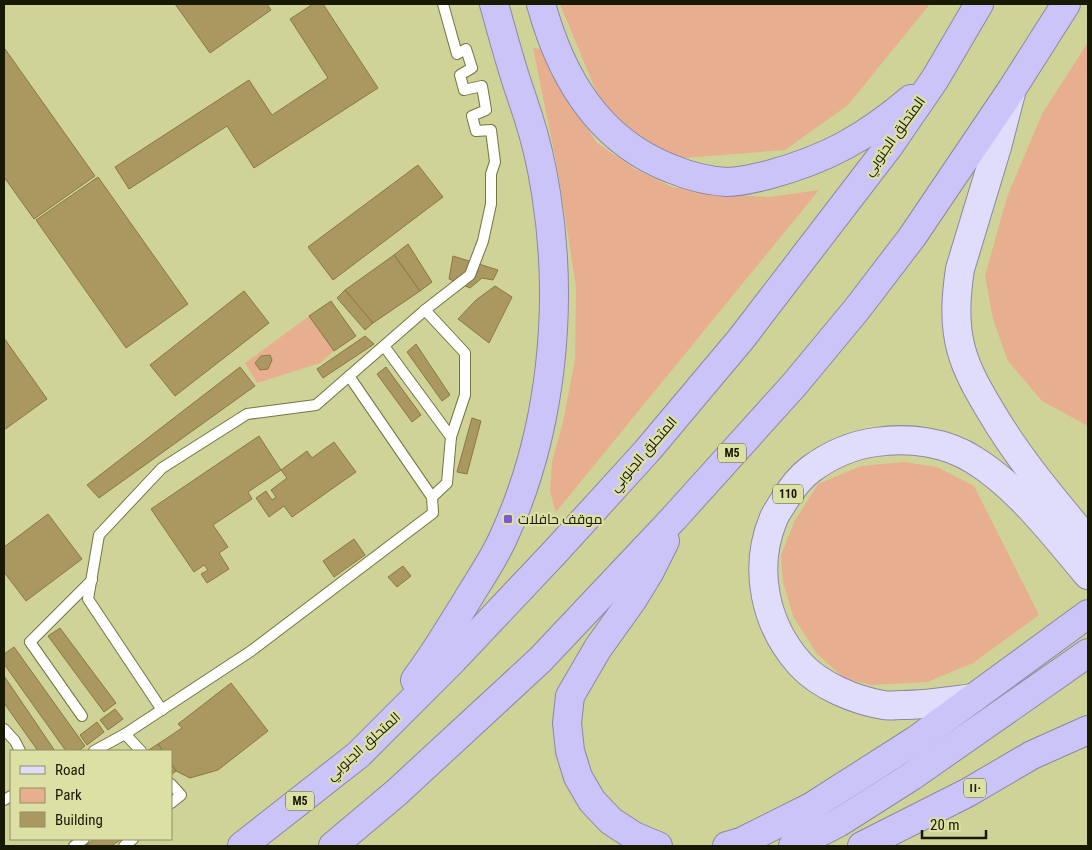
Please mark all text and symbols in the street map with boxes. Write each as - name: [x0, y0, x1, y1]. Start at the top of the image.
- street label: المتحلق الجنوبي: [860, 93, 931, 181]
- street label: المتحلق الجنوبي: [606, 413, 683, 497]
- road number: M5: [718, 443, 746, 462]
- road number: 110: [773, 484, 803, 504]
- place label: موقف حافلات: [518, 511, 602, 527]
- marker: موقف حافلات: [502, 513, 514, 525]
- street label: المتحلق الجنوبي: [323, 709, 406, 786]
- legend: [10, 750, 172, 840]
- text: Road: [55, 761, 85, 779]
- road number: ١١٠: [964, 778, 986, 798]
- text: Park: [55, 786, 82, 804]
- road number: M5: [286, 791, 314, 810]
- scale bar: [922, 808, 986, 840]
- text: Building: [55, 811, 103, 829]
- text: 20 m: [930, 816, 960, 834]

